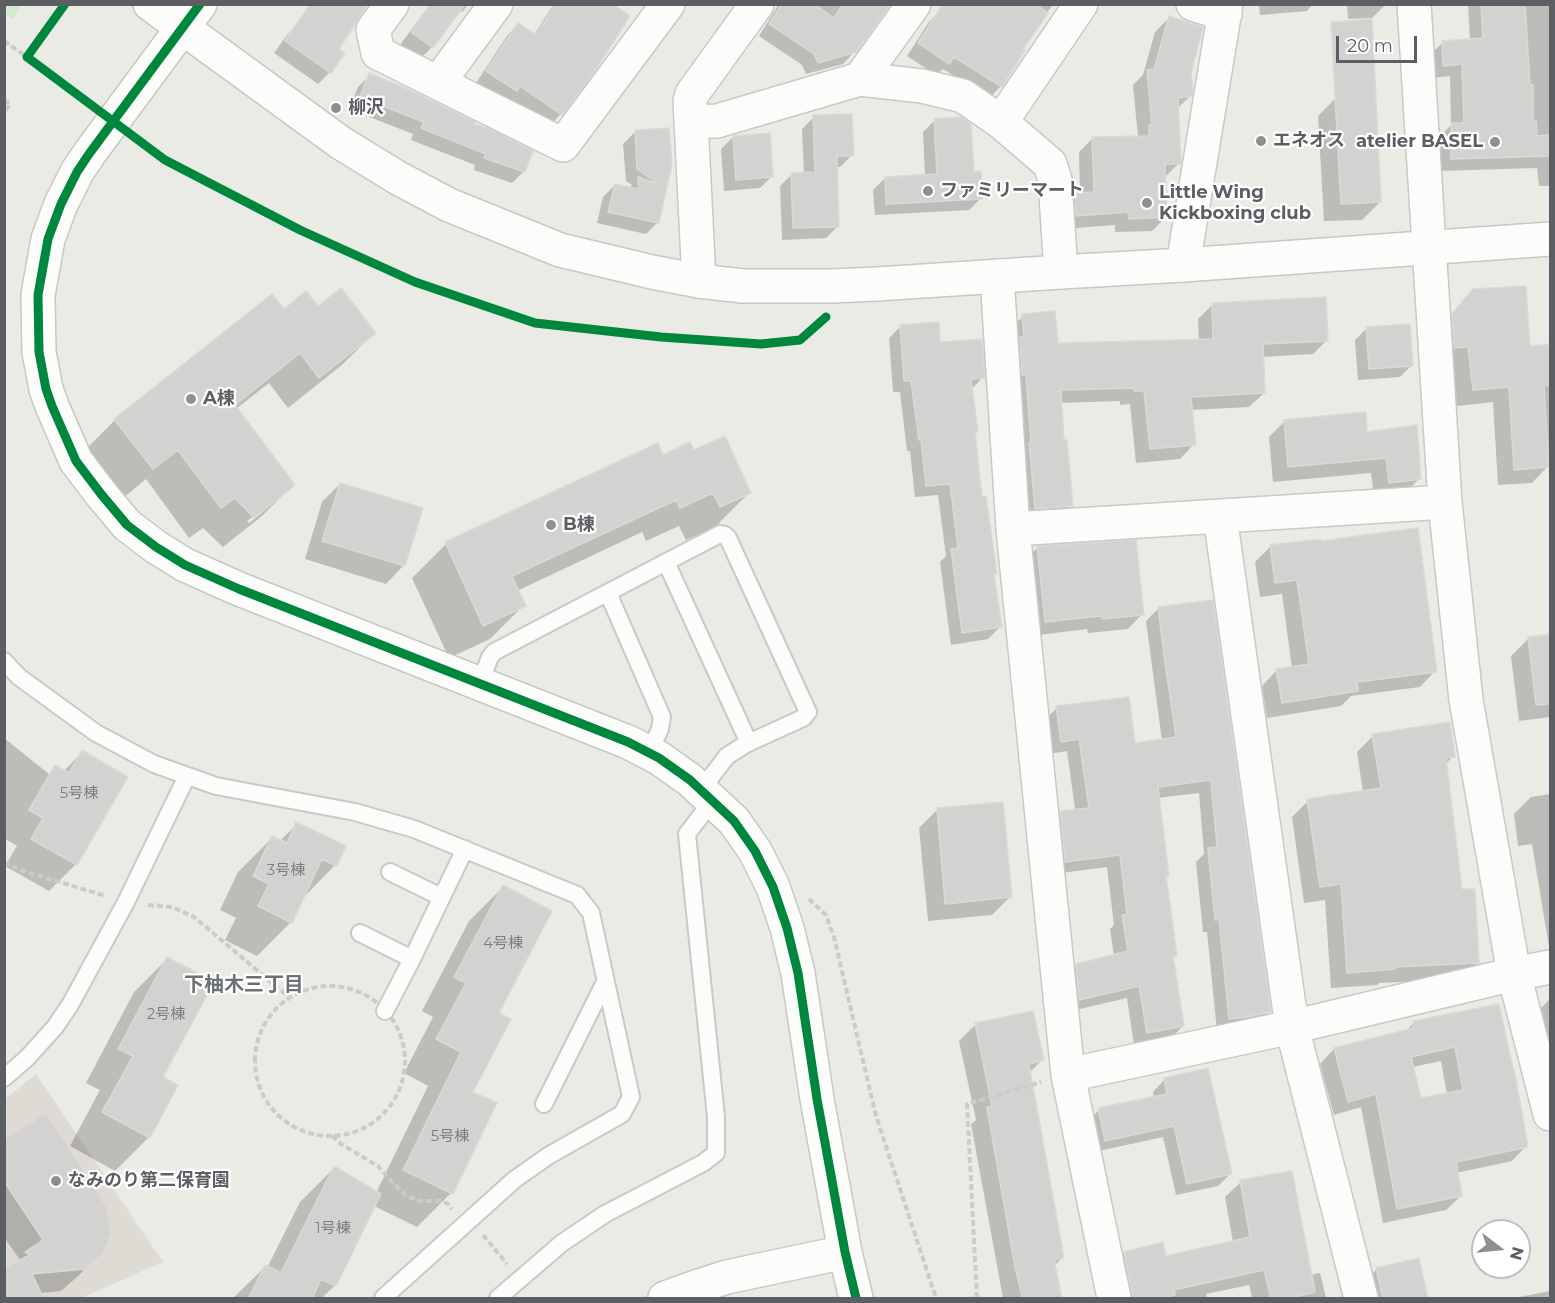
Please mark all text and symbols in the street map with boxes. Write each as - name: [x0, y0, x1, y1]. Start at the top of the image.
- scale bar: [1339, 24, 1420, 62]
- text: 20 m: [1347, 35, 1393, 57]
- place label: 柳沢: [348, 97, 384, 119]
- marker: 柳沢: [329, 101, 343, 115]
- place label: エネオス: [1273, 130, 1345, 152]
- place label: atelier BASEL: [1356, 131, 1483, 153]
- marker: エネオス: [1254, 134, 1268, 148]
- marker: atelier BASEL: [1488, 135, 1502, 149]
- place label: ファミリーマート: [940, 180, 1084, 202]
- place label: Little Wing Kickboxing club: [1159, 182, 1311, 224]
- marker: ファミリーマート: [921, 184, 935, 198]
- marker: Little Wing Kickboxing club: [1140, 196, 1154, 210]
- place label: A棟: [203, 388, 235, 410]
- marker: A棟: [184, 392, 198, 406]
- place label: B棟: [563, 514, 595, 536]
- marker: B棟: [544, 518, 558, 532]
- house number: 5号棟: [60, 785, 98, 803]
- house number: 3号棟: [267, 862, 305, 880]
- house number: 4号棟: [483, 935, 523, 953]
- district label: 下柚木三丁目: [184, 973, 304, 997]
- house number: 2号棟: [147, 1006, 185, 1024]
- house number: 5号棟: [431, 1128, 469, 1146]
- place label: なみのり第二保育園: [68, 1170, 230, 1192]
- marker: なみのり第二保育園: [49, 1174, 63, 1188]
- north arrow: [1471, 1219, 1531, 1279]
- house number: 1号棟: [315, 1220, 351, 1238]
- text: N: [1506, 1245, 1528, 1262]

